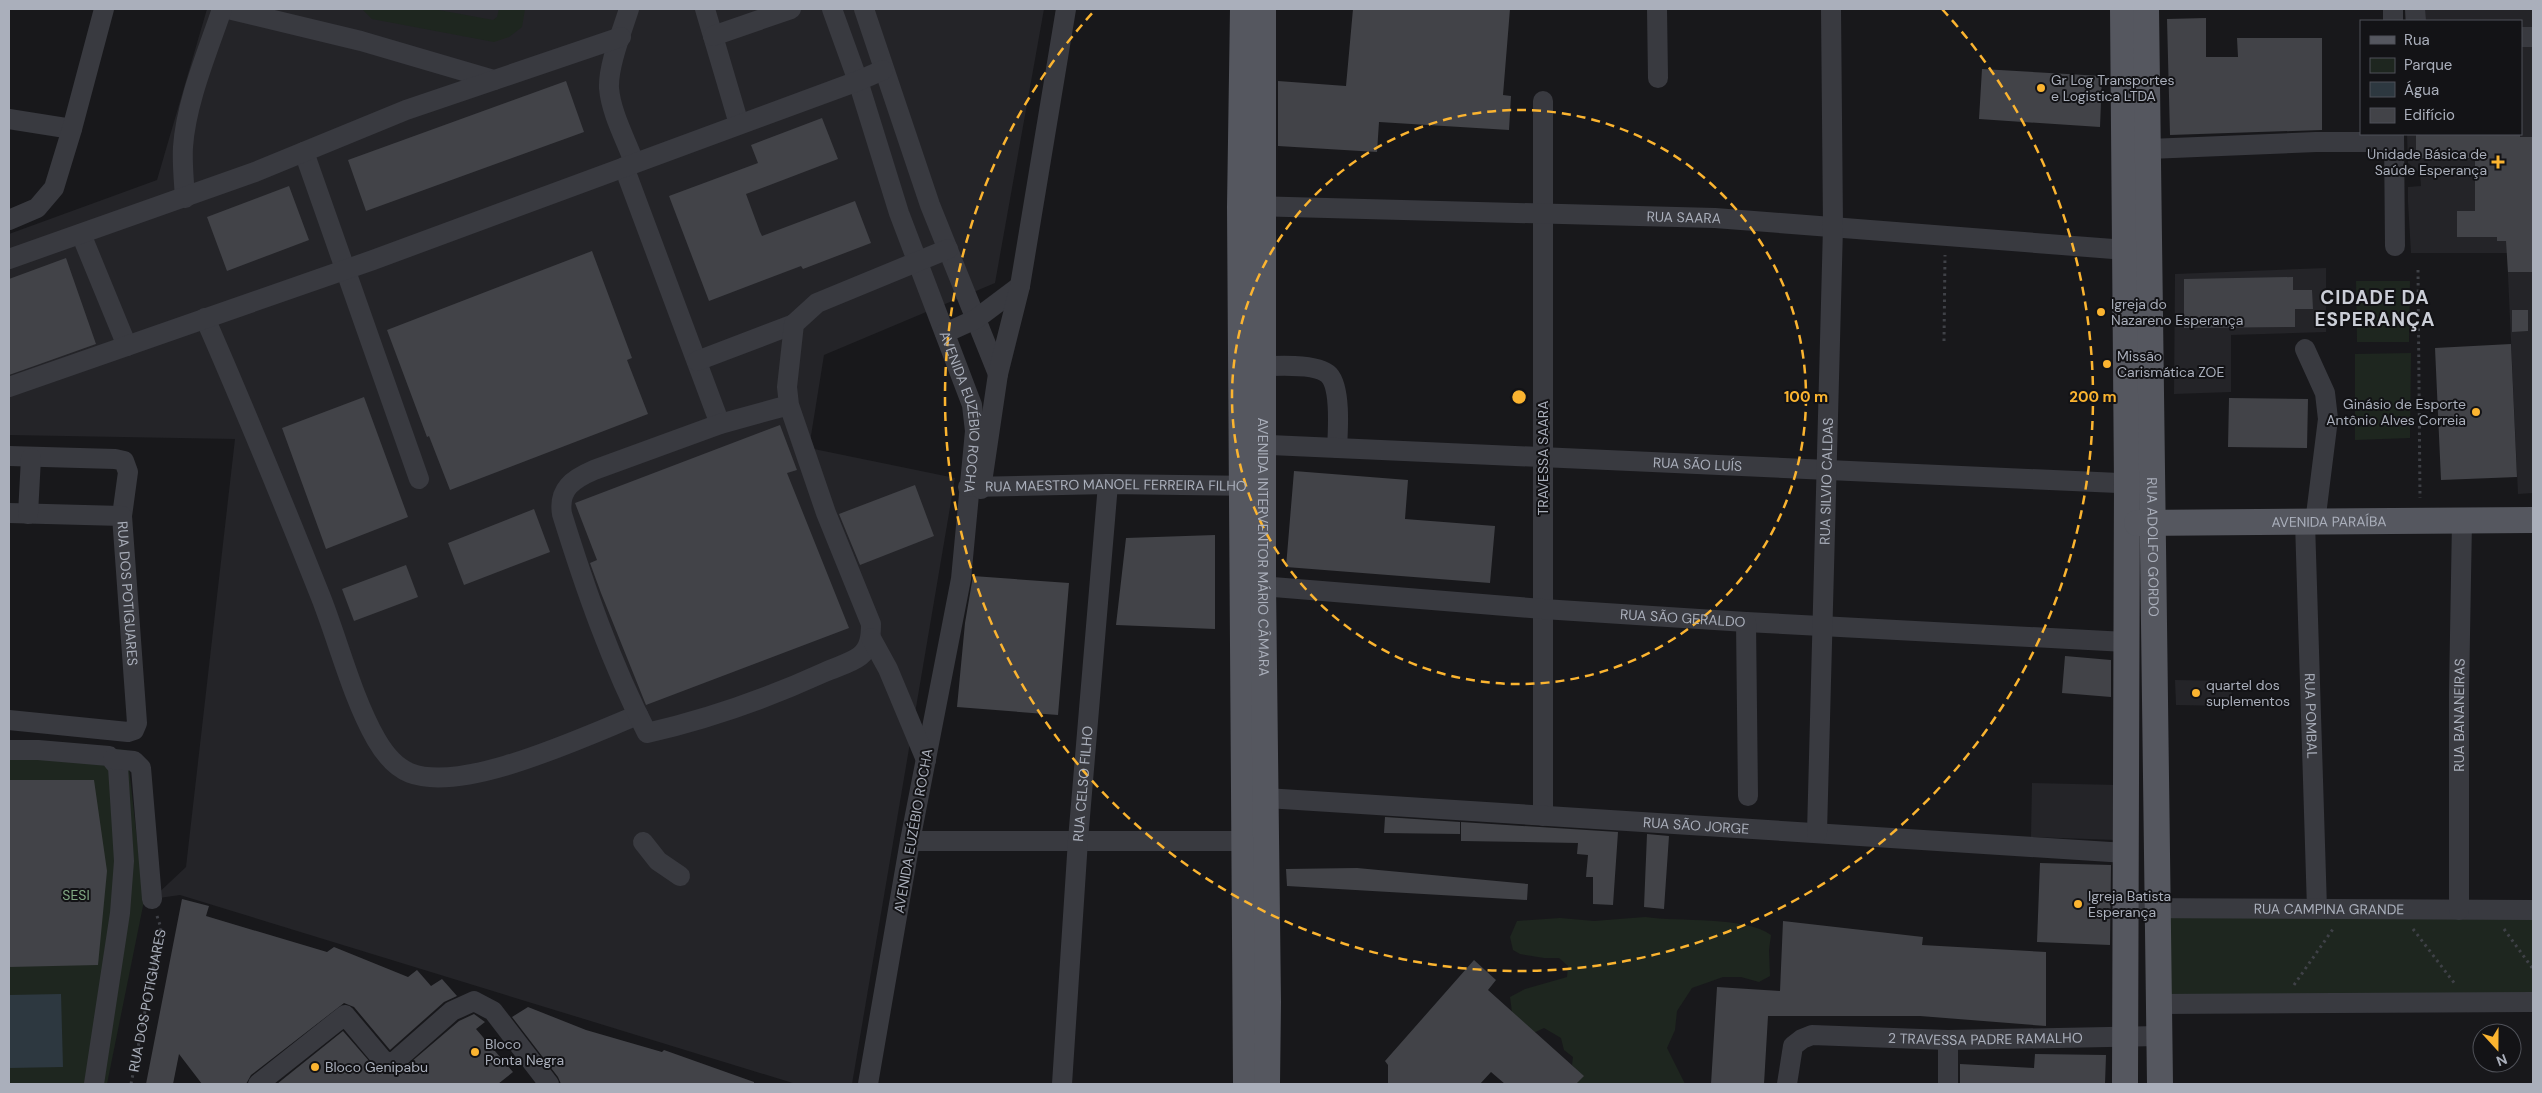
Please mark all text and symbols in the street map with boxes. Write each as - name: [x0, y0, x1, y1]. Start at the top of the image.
- legend: [2360, 20, 2522, 135]
- text: Rua: [2404, 30, 2430, 50]
- text: Parque: [2404, 55, 2452, 75]
- place label: Gr Log Transportes e Logistica LTDA: [2051, 71, 2175, 105]
- text: Água: [2404, 80, 2439, 100]
- marker: Gr Log Transportes e Logistica LTDA: [2035, 82, 2047, 94]
- text: Edifício: [2404, 105, 2455, 125]
- place label: Unidade Básica de Saúde Esperança: [2367, 145, 2487, 179]
- marker: Unidade Básica de Saúde Esperança: [2491, 155, 2505, 169]
- street label: RUA SAARA: [1646, 207, 1722, 227]
- district label: CIDADE DA ESPERANÇA: [2315, 285, 2435, 332]
- place label: Igreja do Nazareno Esperança: [2111, 295, 2243, 329]
- marker: Igreja do Nazareno Esperança: [2095, 306, 2107, 318]
- street label: AVENIDA EUZÉBIO ROCHA: [936, 328, 984, 494]
- place label: Missão Carismática ZOE: [2117, 347, 2224, 381]
- marker: Missão Carismática ZOE: [2101, 358, 2113, 370]
- text: 100 m: [1784, 387, 1828, 407]
- text: 200 m: [2069, 387, 2117, 407]
- centre of rings: [1510, 388, 1528, 406]
- place label: Ginásio de Esporte Antônio Alves Correia: [2326, 395, 2466, 429]
- street label: TRAVESSA SAARA: [1534, 401, 1552, 515]
- marker: Ginásio de Esporte Antônio Alves Correia: [2470, 406, 2482, 418]
- street label: AVENIDA INTERVENTOR MÁRIO CÂMARA: [1254, 417, 1273, 677]
- street label: RUA SILVIO CALDAS: [1816, 417, 1837, 545]
- street label: RUA SÃO LUÍS: [1653, 453, 1742, 475]
- street label: RUA MAESTRO MANOEL FERREIRA FILHO: [985, 475, 1247, 496]
- street label: RUA ADOLFO GORDO: [2143, 477, 2163, 617]
- street label: AVENIDA PARAÍBA: [2271, 512, 2386, 531]
- street label: RUA DOS POTIGUARES: [113, 520, 142, 666]
- street label: RUA SÃO GERALDO: [1619, 605, 1746, 631]
- street label: RUA BANANEIRAS: [2450, 658, 2469, 772]
- street label: RUA POMBAL: [2301, 673, 2321, 759]
- place label: quartel dos suplementos: [2206, 676, 2290, 710]
- marker: quartel dos suplementos: [2190, 687, 2202, 699]
- street label: RUA CELSO FILHO: [1069, 725, 1097, 842]
- street label: AVENIDA EUZÉBIO ROCHA: [890, 747, 936, 915]
- street label: RUA SÃO JORGE: [1643, 813, 1750, 838]
- park label: SESI: [62, 886, 90, 904]
- place label: Igreja Batista Esperança: [2088, 887, 2171, 921]
- marker: Igreja Batista Esperança: [2072, 898, 2084, 910]
- street label: RUA CAMPINA GRANDE: [2254, 900, 2404, 918]
- street label: RUA DOS POTIGUARES: [125, 928, 170, 1073]
- north arrow: [2472, 1023, 2522, 1073]
- street label: 2 TRAVESSA PADRE RAMALHO: [1888, 1028, 2083, 1049]
- place label: Bloco Ponta Negra: [485, 1035, 564, 1069]
- marker: Bloco Ponta Negra: [469, 1046, 481, 1058]
- text: N: [2494, 1050, 2510, 1070]
- place label: Bloco Genipabu: [325, 1058, 428, 1076]
- marker: Bloco Genipabu: [309, 1061, 321, 1073]

